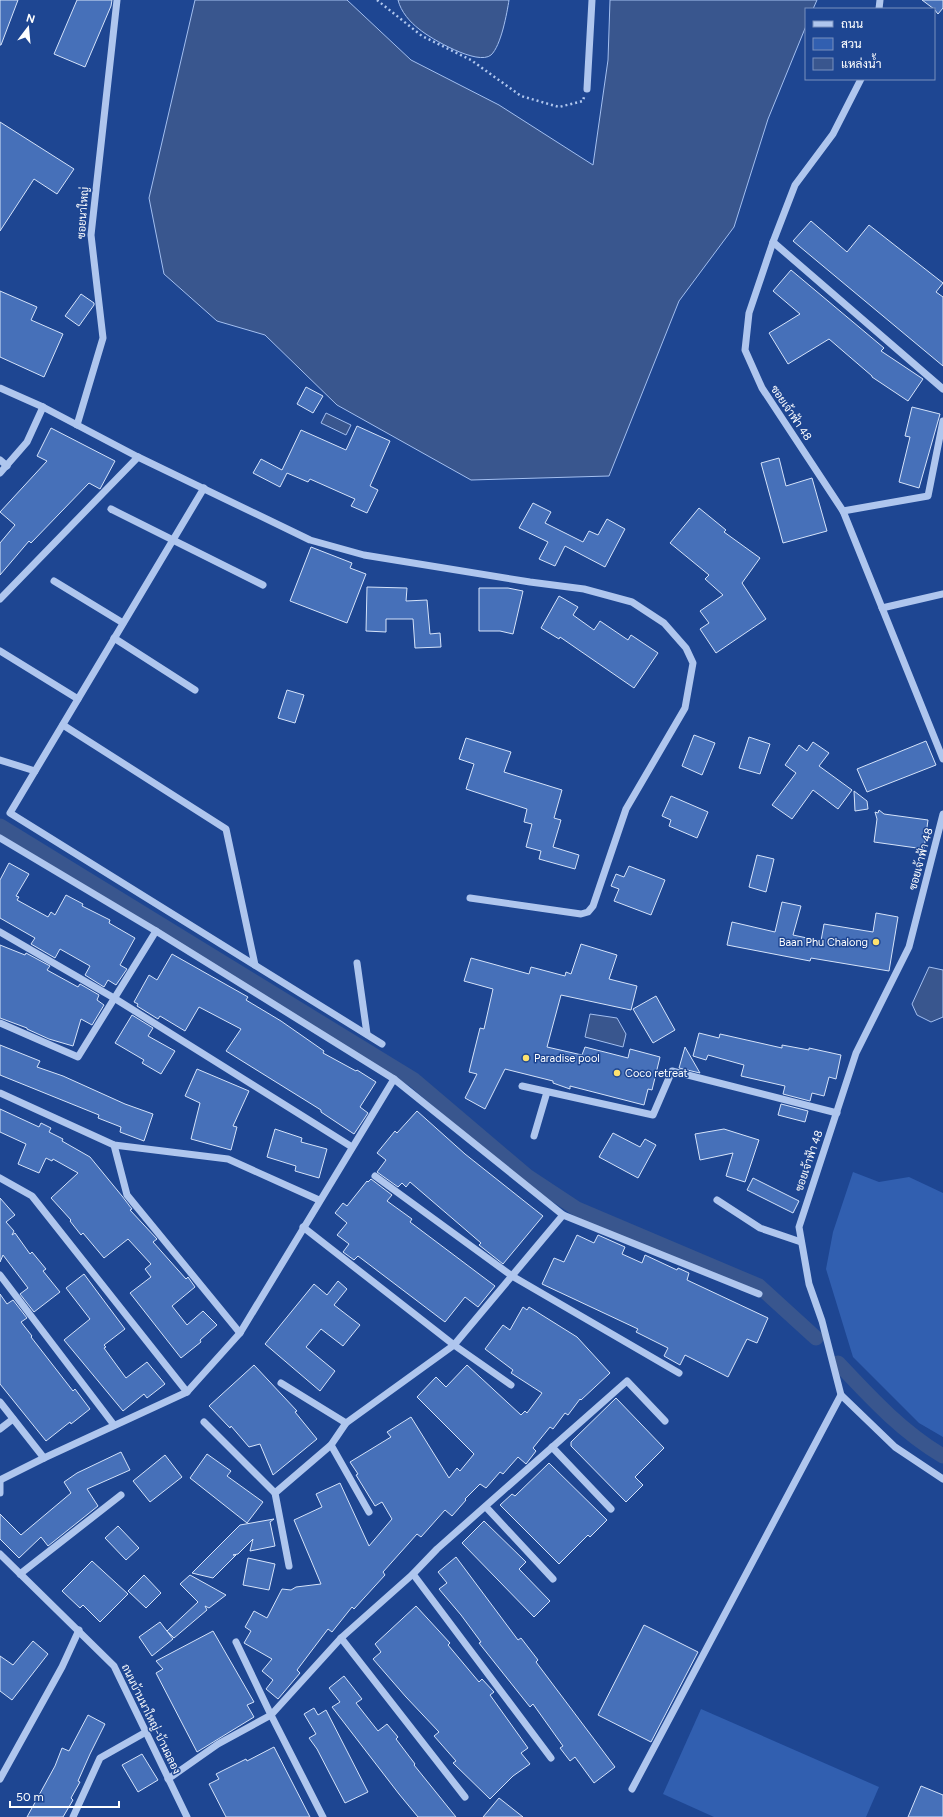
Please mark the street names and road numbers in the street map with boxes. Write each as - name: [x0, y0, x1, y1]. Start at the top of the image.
- street label: ซอยนาใหญ่: [73, 186, 91, 239]
- street label: ซอยเจ้าฟ้า 48: [768, 382, 815, 443]
- street label: ซอยเจ้าฟ้า 48: [905, 826, 936, 892]
- street label: ซอยเจ้าฟ้า 48: [791, 1128, 826, 1193]
- street label: ถนนบ้านนาใหญ่-บ้านฉลอง: [119, 1661, 185, 1776]

